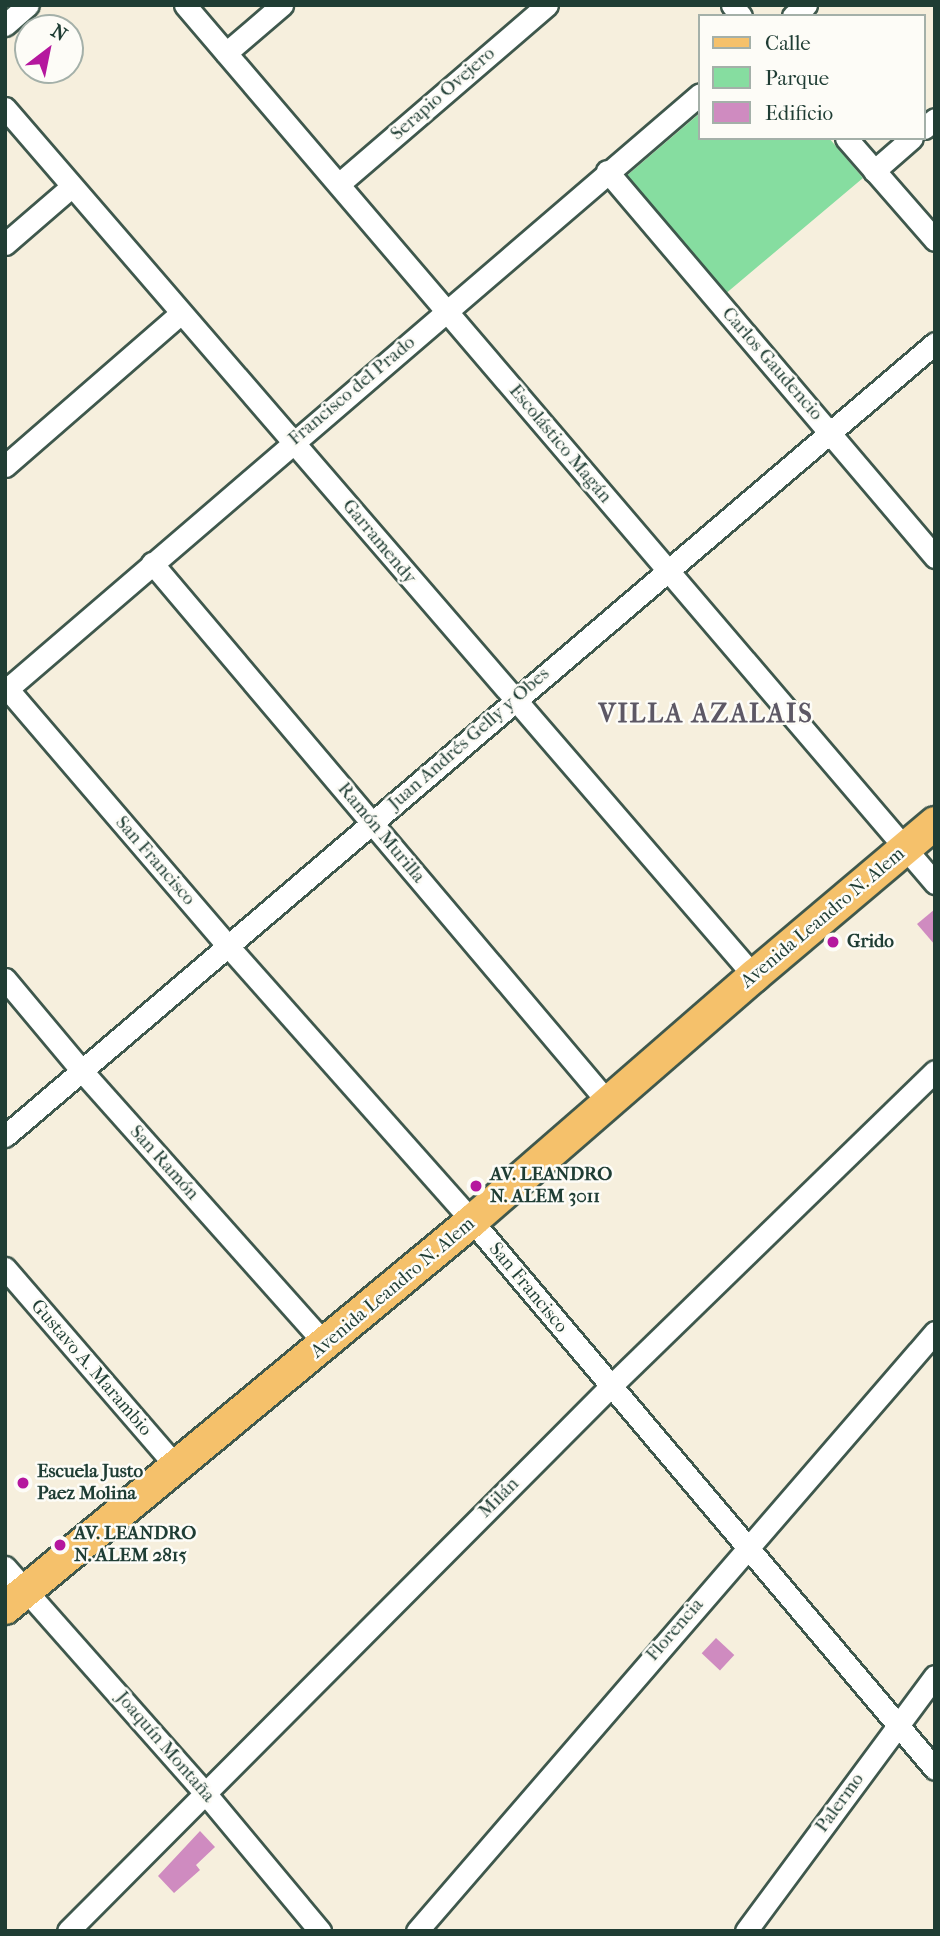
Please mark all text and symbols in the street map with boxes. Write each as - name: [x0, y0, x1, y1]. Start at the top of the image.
- north arrow: [14, 14, 84, 84]
- legend: [698, 14, 926, 140]
- text: N: [47, 20, 71, 46]
- text: Calle: [765, 31, 811, 55]
- street label: Serapio Ovejero: [386, 42, 500, 146]
- text: Parque: [765, 66, 829, 90]
- text: Edificio: [765, 101, 833, 125]
- street label: Carlos Gaudencio: [717, 303, 827, 425]
- street label: Francisco del Prado: [284, 331, 420, 451]
- street label: Escolástico Magán: [504, 380, 616, 508]
- street label: Garramendy: [337, 495, 421, 589]
- street label: Juan Andrés Gelly y Obes: [384, 663, 554, 815]
- district label: VILLA AZALAIS: [600, 698, 812, 730]
- street label: Ramón Murilla: [332, 778, 430, 888]
- street label: San Francisco: [110, 812, 200, 910]
- street label: Avenida Leandro N. Alem: [736, 843, 910, 993]
- place label: Grido: [847, 931, 894, 953]
- marker: Grido: [825, 934, 841, 950]
- street label: San Ramón: [124, 1121, 204, 1205]
- place label: AV. LEANDRO N. ALEM 3011: [490, 1164, 612, 1208]
- marker: AV. LEANDRO N. ALEM 3011: [468, 1178, 484, 1194]
- street label: Avenida Leandro N. Alem: [306, 1213, 480, 1363]
- street label: San Francisco: [484, 1238, 572, 1338]
- street label: Gustavo A. Marambio: [26, 1295, 156, 1441]
- place label: Escuela Justo Paez Molina: [37, 1461, 143, 1505]
- street label: Milán: [474, 1473, 524, 1523]
- marker: Escuela Justo Paez Molina: [15, 1475, 31, 1491]
- place label: AV. LEANDRO N. ALEM 2815: [74, 1523, 196, 1567]
- marker: AV. LEANDRO N. ALEM 2815: [52, 1537, 68, 1553]
- street label: Florencia: [641, 1594, 709, 1666]
- street label: Joaquín Montaña: [111, 1687, 219, 1807]
- street label: Palermo: [811, 1769, 869, 1837]

